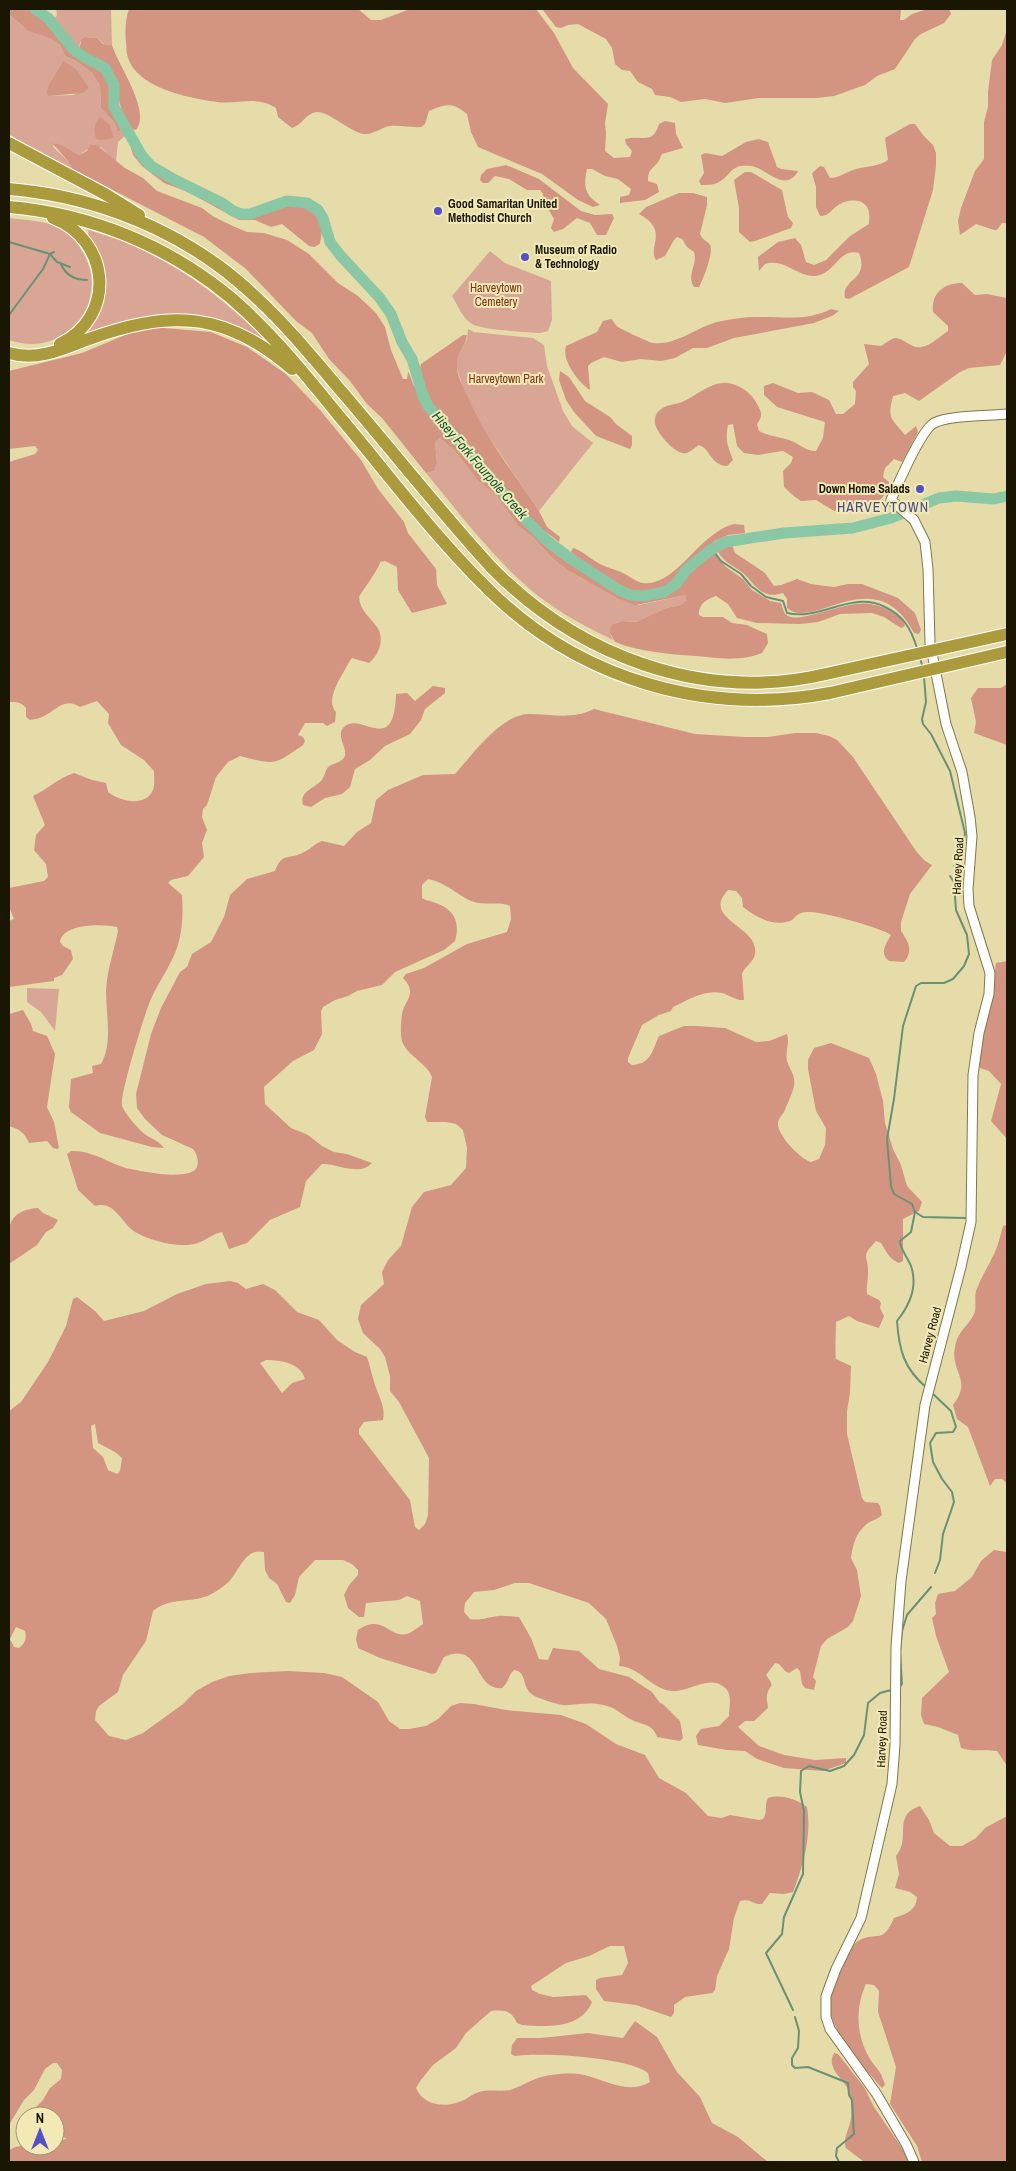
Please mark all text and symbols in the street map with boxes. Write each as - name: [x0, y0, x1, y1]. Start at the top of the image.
- place label: Good Samaritan United Methodist Church: [448, 196, 557, 226]
- marker: Good Samaritan United Methodist Church: [432, 205, 444, 217]
- place label: Museum of Radio & Technology: [535, 242, 617, 272]
- marker: Museum of Radio & Technology: [519, 251, 531, 263]
- park label: Harveytown Cemetery: [470, 280, 522, 310]
- park label: Harveytown Park: [469, 371, 544, 387]
- water label: Hisey Fork Fourpole Creek: [428, 407, 533, 524]
- place label: Down Home Salads: [819, 481, 911, 497]
- marker: Down Home Salads: [914, 483, 926, 495]
- district label: HARVEYTOWN: [837, 498, 929, 516]
- street label: Harvey Road: [949, 837, 967, 895]
- street label: Harvey Road: [915, 1305, 945, 1365]
- street label: Harvey Road: [873, 1710, 891, 1768]
- north arrow: [15, 2106, 65, 2156]
- text: N: [36, 2109, 44, 2127]

